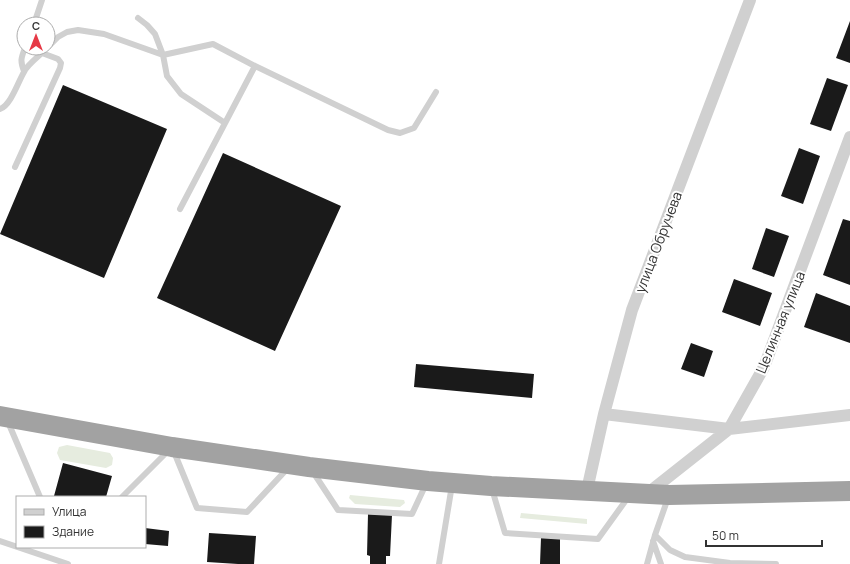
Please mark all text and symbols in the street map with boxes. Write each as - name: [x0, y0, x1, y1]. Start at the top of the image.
- north arrow: [16, 16, 56, 56]
- text: С: [32, 18, 40, 33]
- street label: улица Обручева: [630, 189, 686, 295]
- street label: Целинная улица: [751, 268, 809, 376]
- legend: [16, 496, 146, 548]
- text: Улица: [52, 503, 86, 520]
- scale bar: [706, 522, 822, 548]
- text: Здание: [52, 523, 94, 540]
- text: 50 m: [712, 527, 739, 544]

